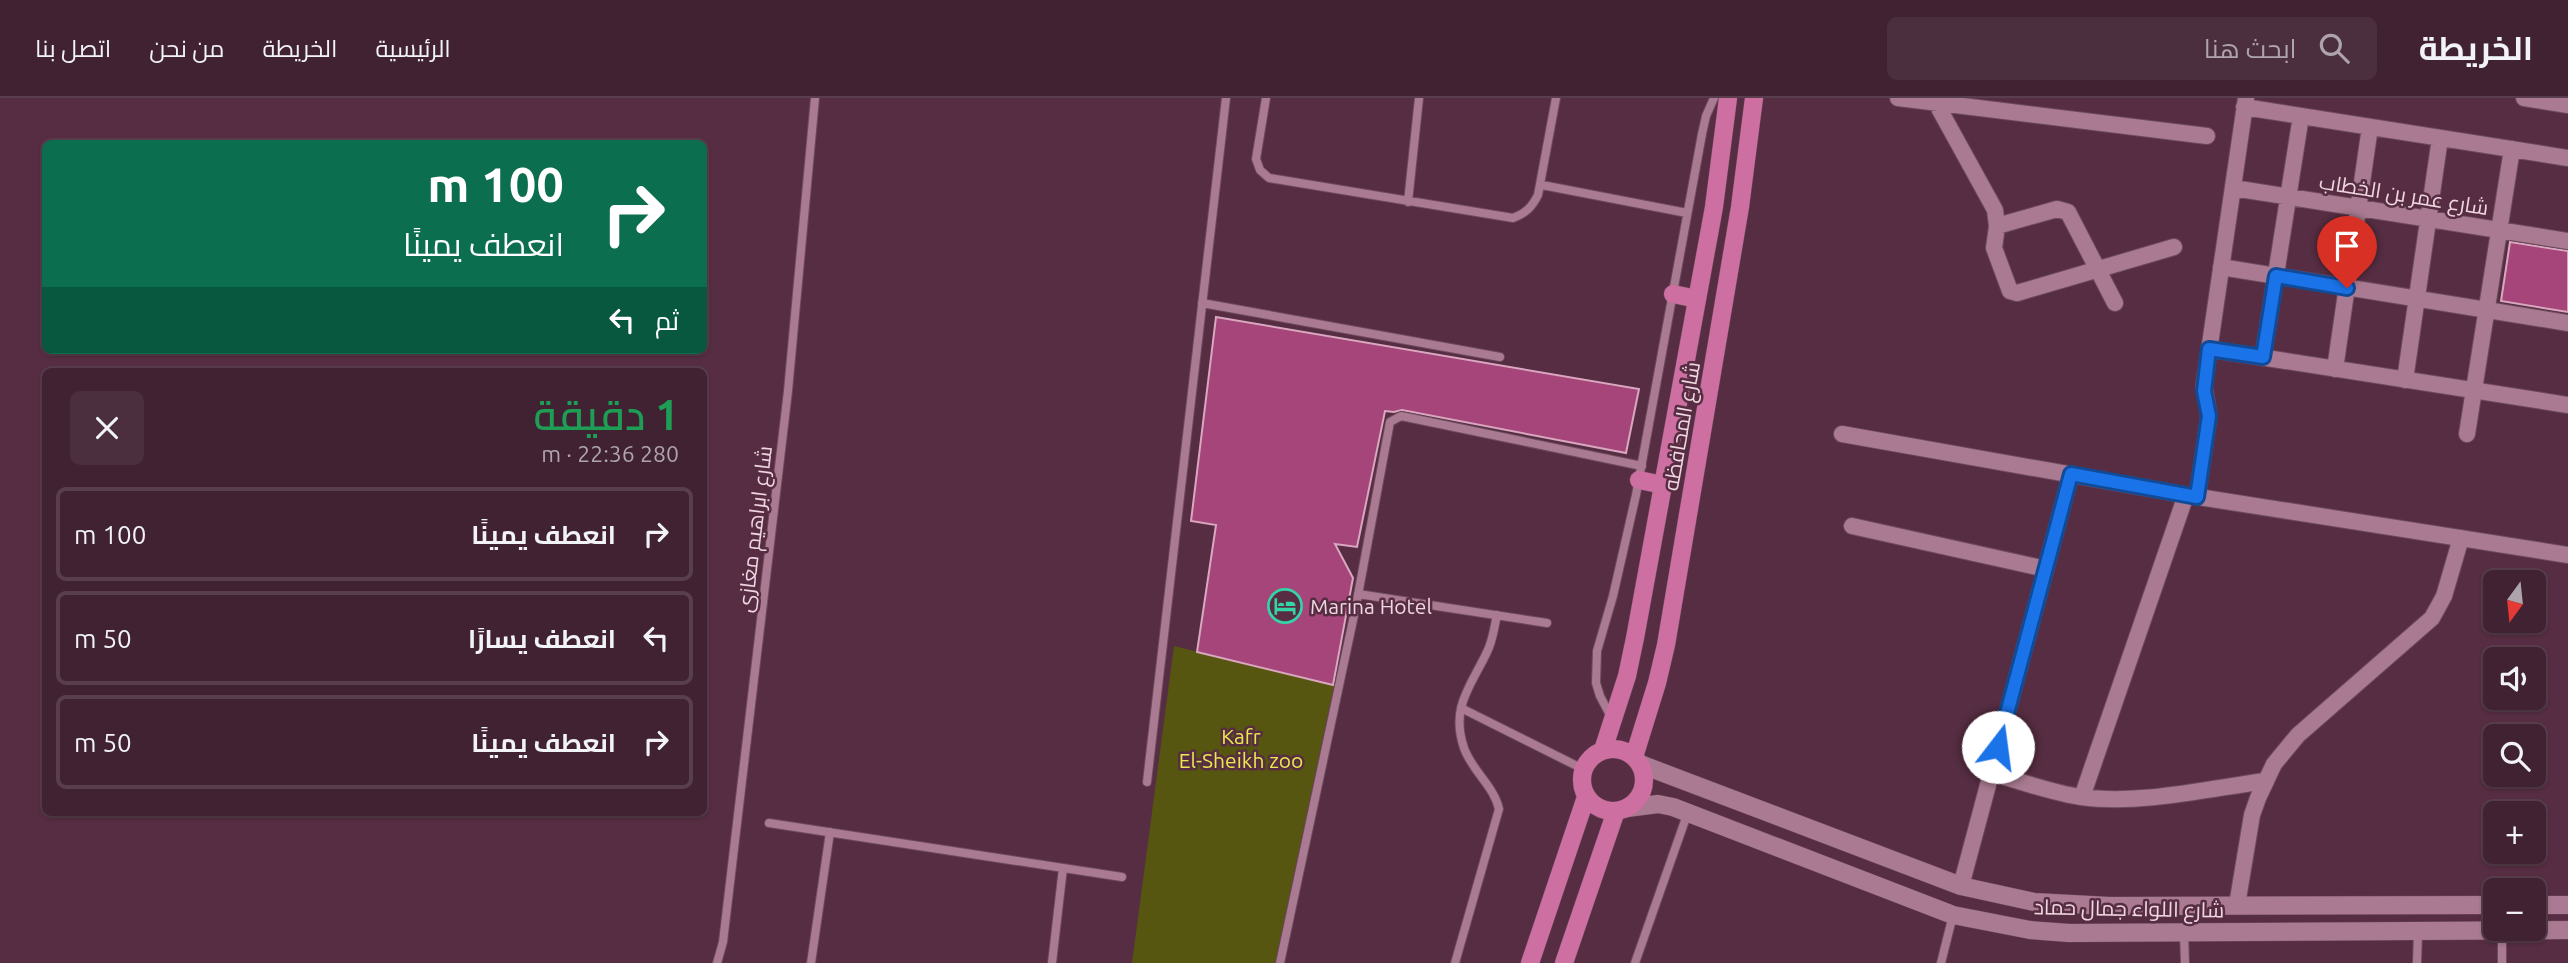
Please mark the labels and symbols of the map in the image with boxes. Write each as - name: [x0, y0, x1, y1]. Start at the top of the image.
- street label: شارع عمر بن الخطاب: [2317, 169, 2490, 222]
- pin: [2317, 216, 2377, 288]
- street label: شارع المحافظه: [1658, 360, 1707, 493]
- street label: شارع ابراهيم مغازى: [732, 444, 779, 614]
- north arrow: [2483, 570, 2546, 634]
- hotel icon: Marina Hotel: [1266, 587, 1304, 625]
- place label: Marina Hotel: [1310, 594, 1432, 618]
- position arrow: [1961, 710, 2035, 784]
- park label: Kafr El-Sheikh zoo: [1179, 724, 1303, 772]
- street label: شارع اللواء جمال حماد: [2034, 894, 2224, 925]

